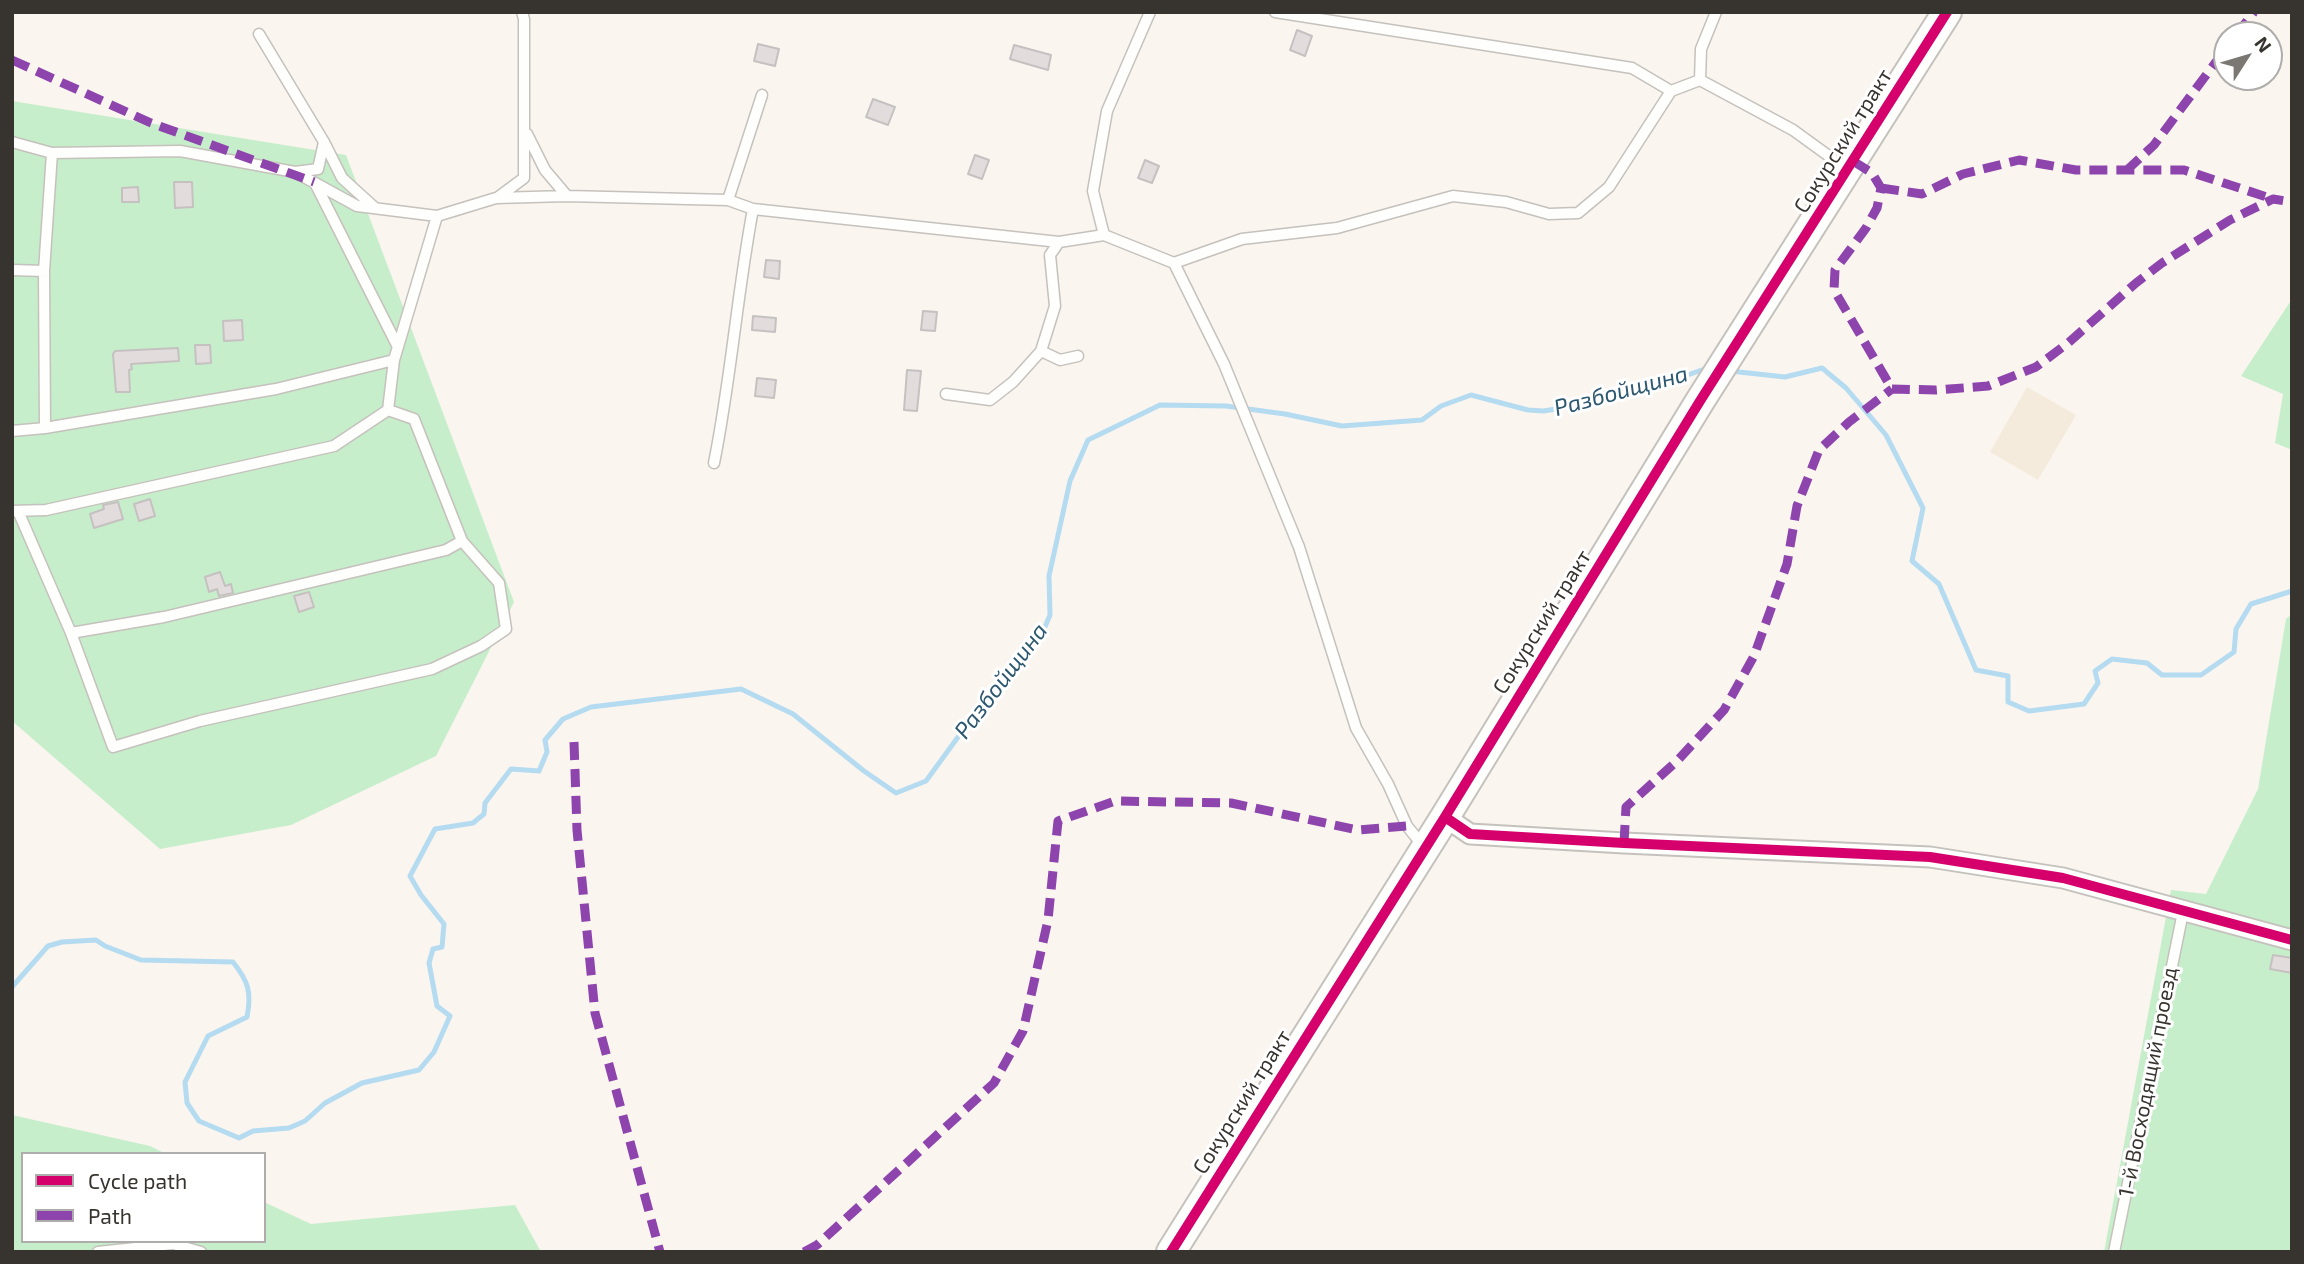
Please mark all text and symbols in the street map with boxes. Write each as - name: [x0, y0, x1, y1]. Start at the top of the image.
- north arrow: [2213, 21, 2283, 91]
- text: N: [2250, 32, 2277, 57]
- street label: Сокурский тракт: [1789, 64, 1897, 218]
- water label: Разбойщина: [1551, 360, 1691, 422]
- street label: Сокурский тракт: [1488, 545, 1596, 699]
- water label: Разбойщина: [949, 618, 1053, 744]
- street label: 1-й Восходящий проезд: [2113, 965, 2183, 1199]
- street label: Сокурский тракт: [1188, 1025, 1296, 1179]
- legend: [21, 1152, 266, 1243]
- text: Cycle path: [88, 1168, 187, 1193]
- text: Path: [88, 1203, 132, 1228]

